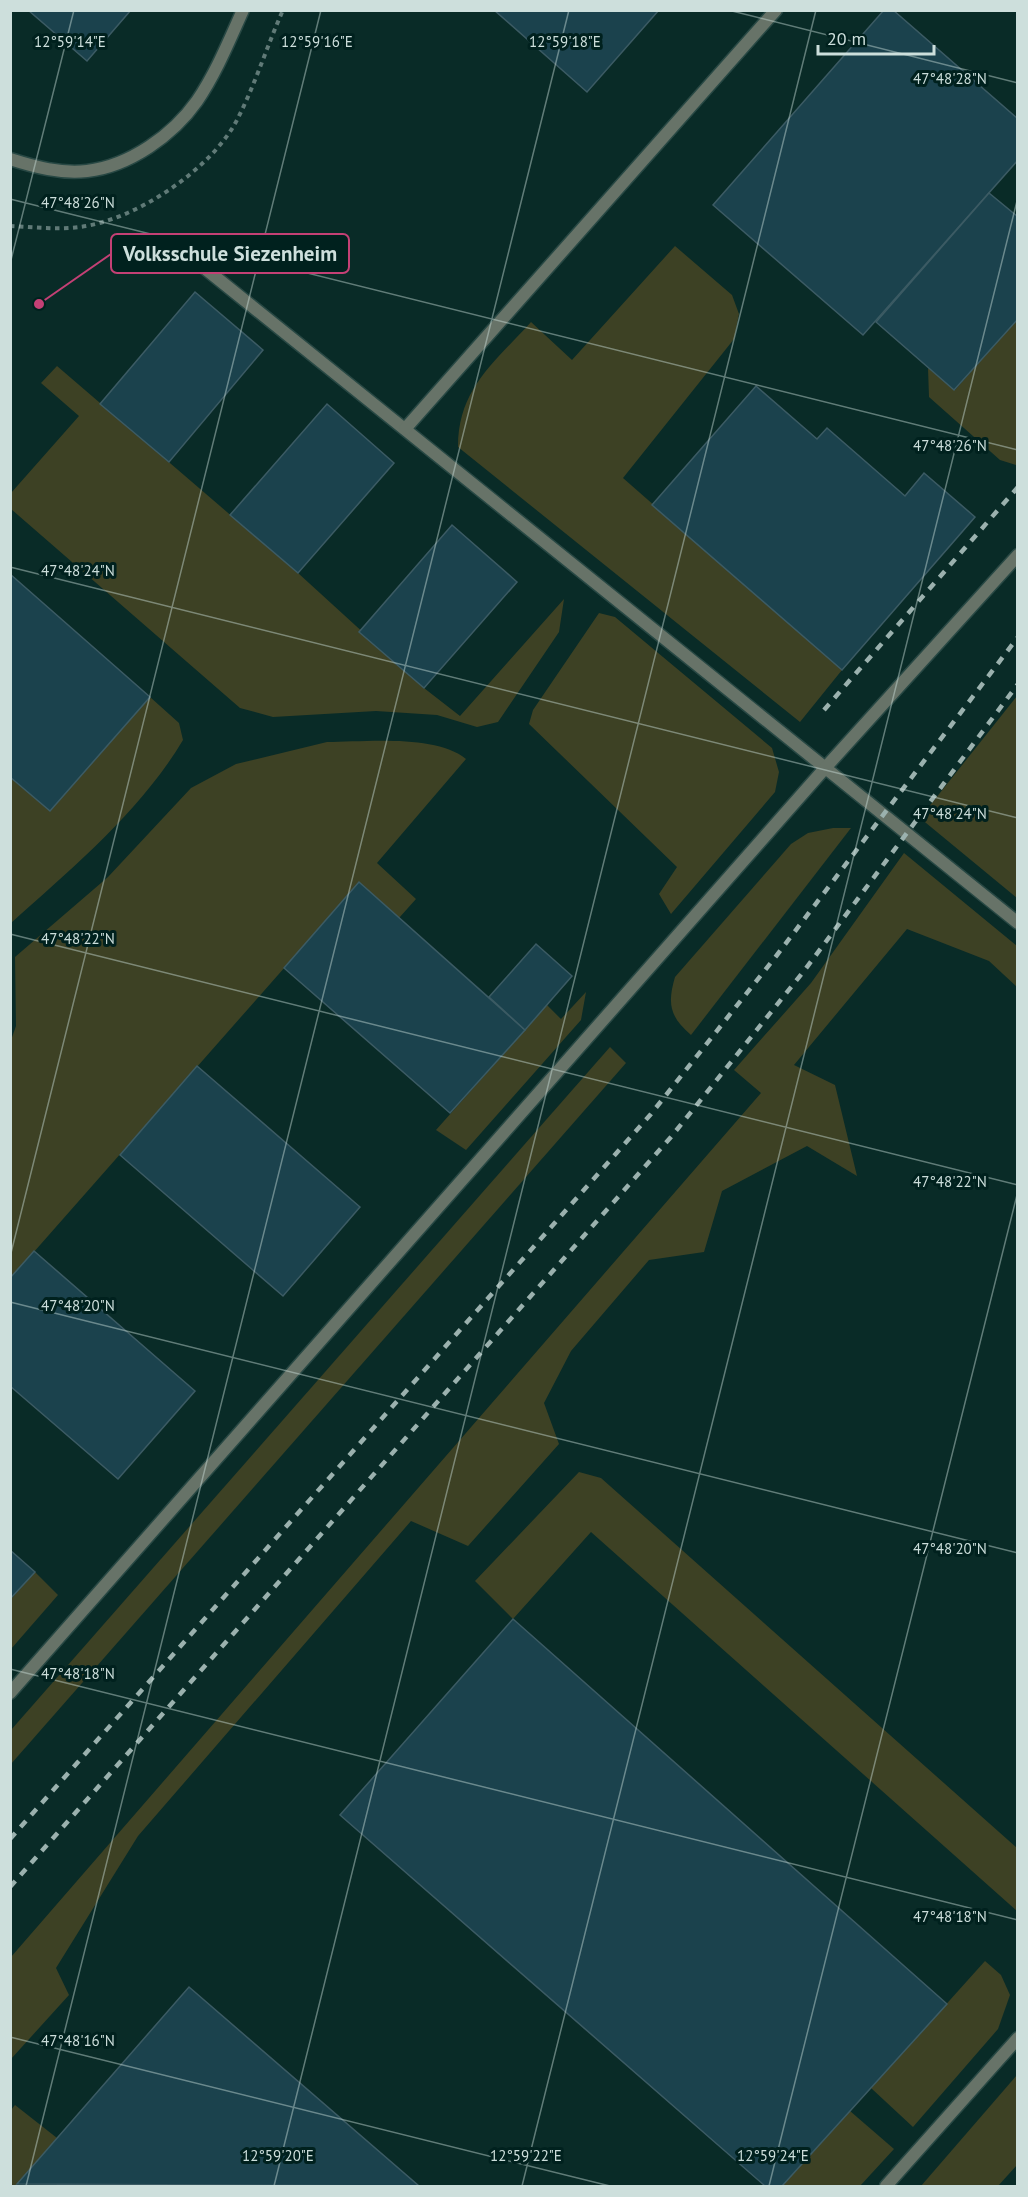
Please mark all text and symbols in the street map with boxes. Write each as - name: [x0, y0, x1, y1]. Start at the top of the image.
- scale bar: [818, 18, 934, 56]
- text: 20 m: [827, 27, 866, 50]
- text: 12°59'14"E: [34, 32, 106, 51]
- text: 12°59'16"E: [281, 32, 353, 51]
- text: 12°59'18"E: [529, 32, 601, 51]
- text: 47°48'28"N: [913, 69, 987, 88]
- text: 47°48'26"N: [41, 193, 115, 212]
- callout: Volksschule Siezenheim: [111, 234, 349, 273]
- text: Volksschule Siezenheim: [122, 240, 337, 267]
- text: 47°48'26"N: [913, 436, 987, 455]
- text: 47°48'24"N: [41, 561, 115, 580]
- text: 47°48'24"N: [913, 804, 987, 823]
- text: 47°48'22"N: [41, 929, 115, 948]
- text: 47°48'22"N: [913, 1172, 987, 1191]
- text: 47°48'20"N: [41, 1296, 115, 1315]
- text: 47°48'20"N: [913, 1539, 987, 1558]
- text: 47°48'18"N: [41, 1664, 115, 1683]
- text: 47°48'18"N: [913, 1907, 987, 1926]
- text: 47°48'16"N: [41, 2031, 115, 2050]
- text: 12°59'20"E: [242, 2146, 314, 2165]
- text: 12°59'22"E: [490, 2146, 562, 2165]
- text: 12°59'24"E: [737, 2146, 809, 2165]

